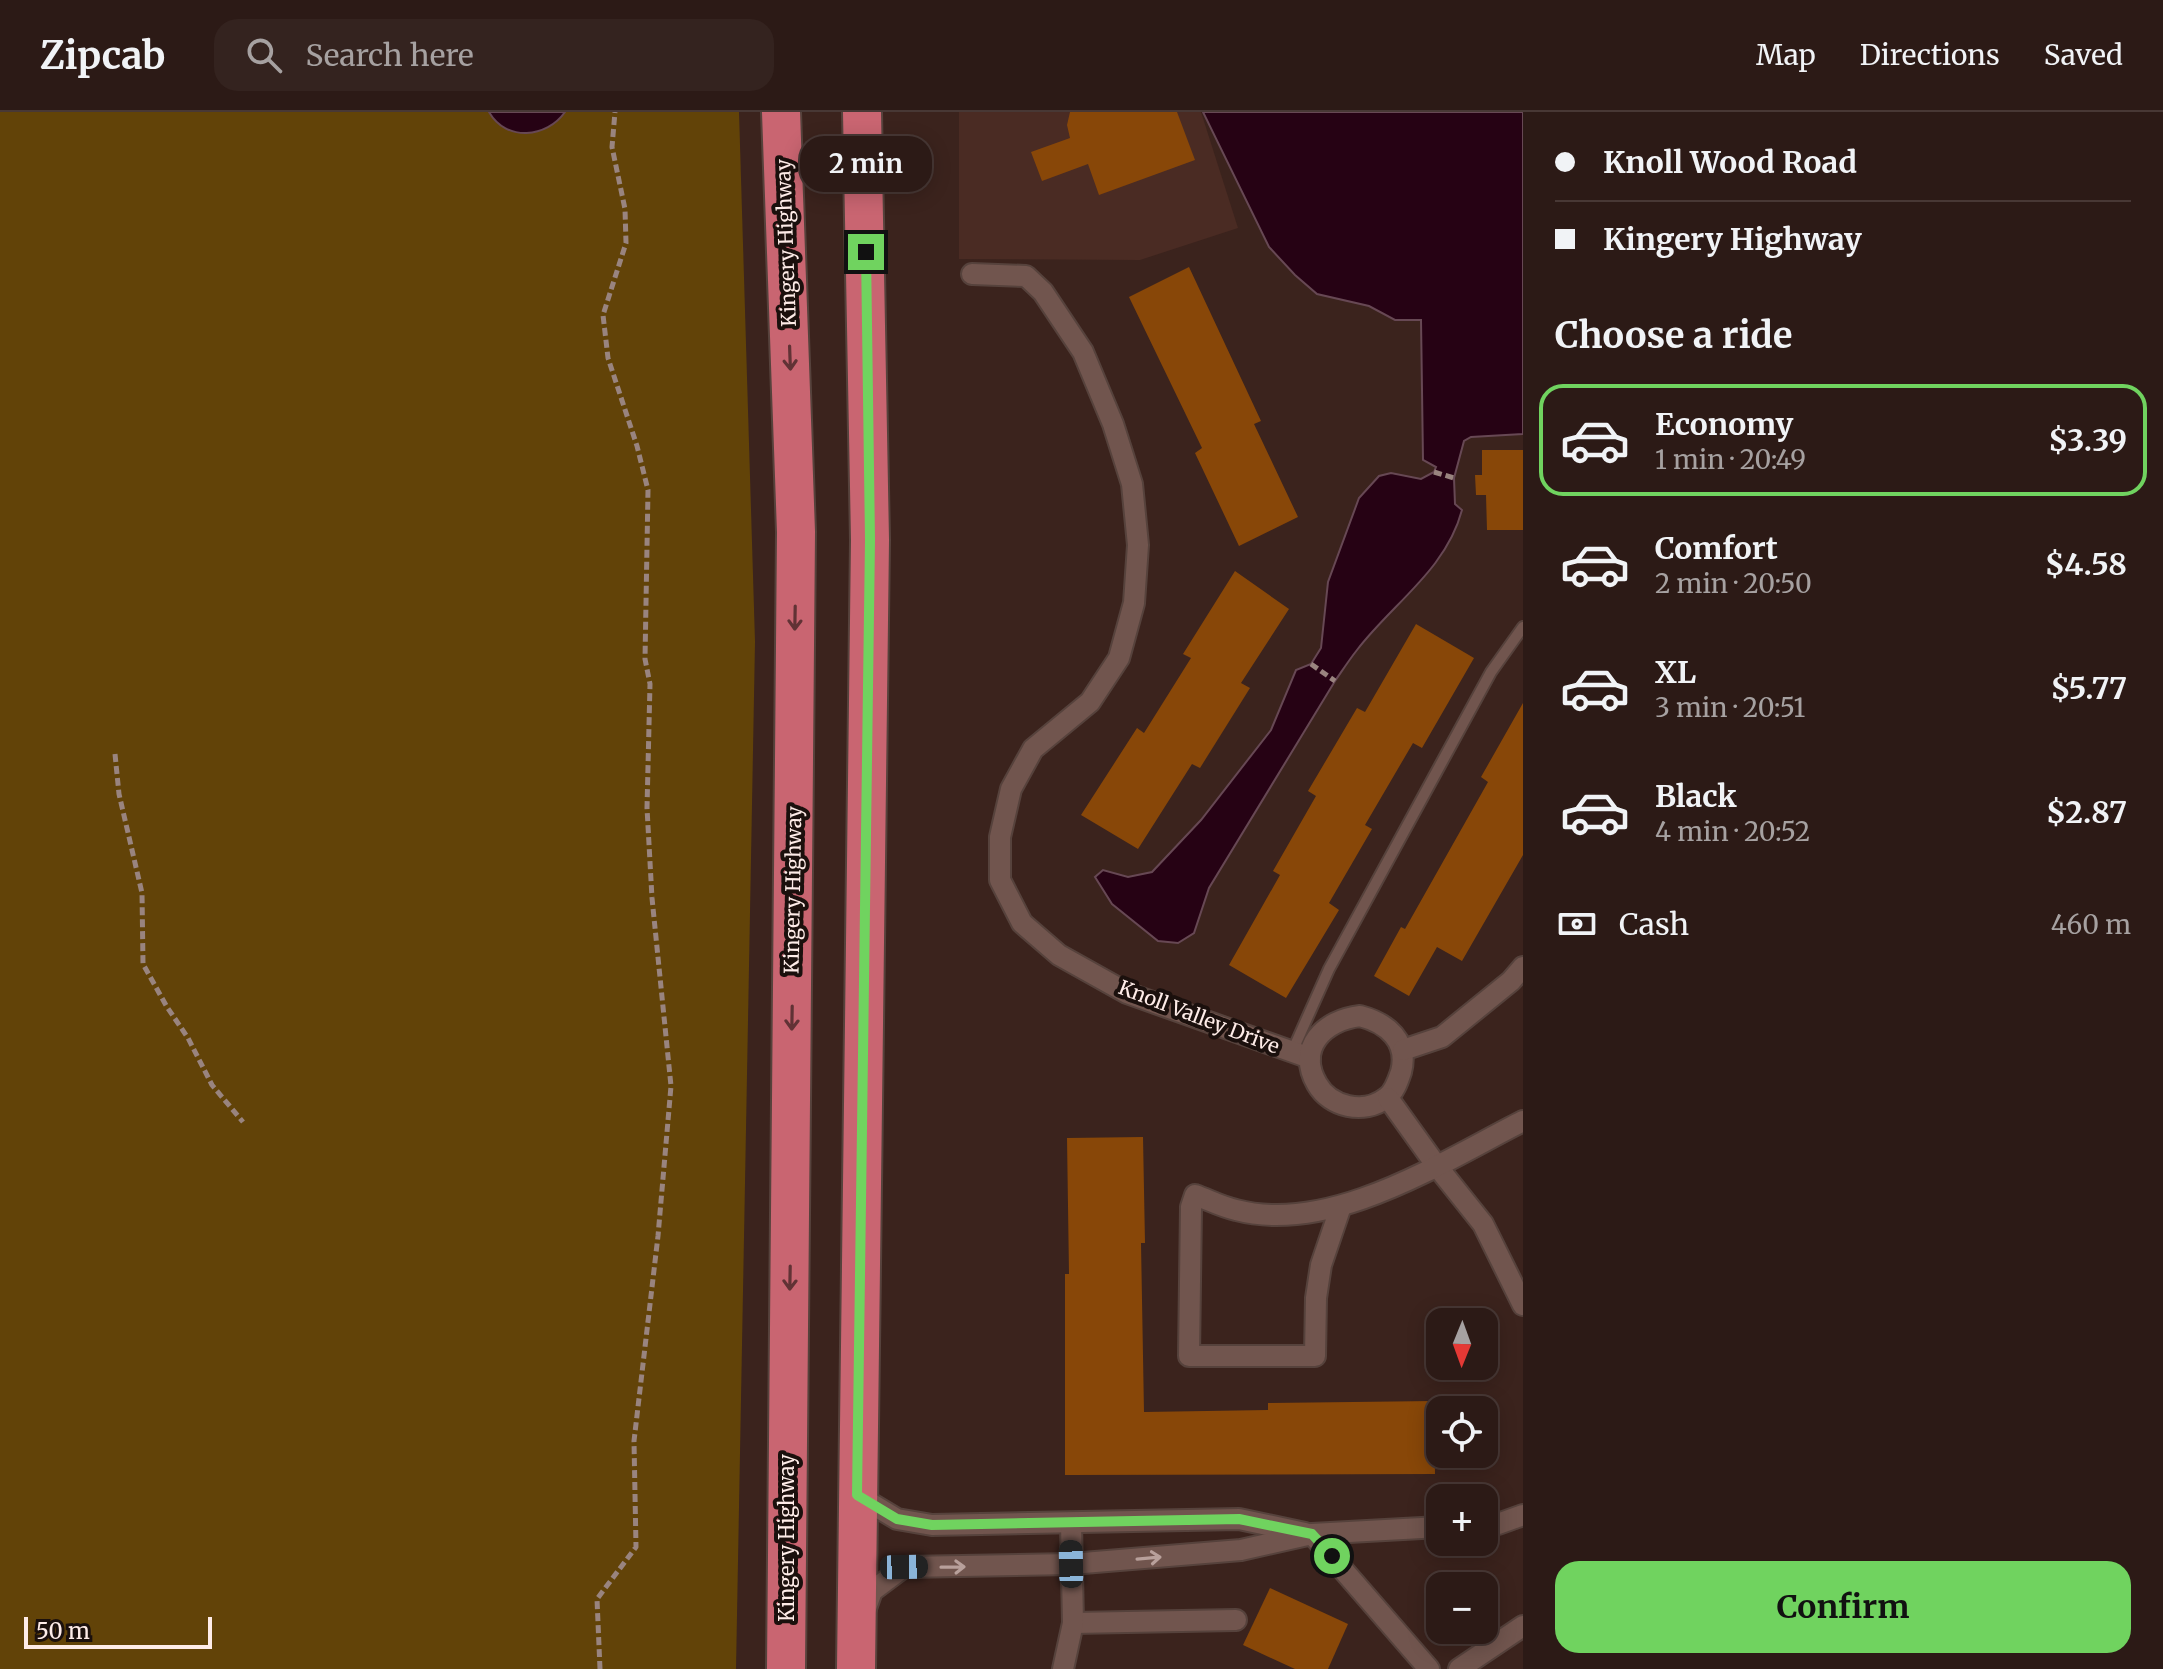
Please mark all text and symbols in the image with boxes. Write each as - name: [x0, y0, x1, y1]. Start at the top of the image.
- search box: [214, 19, 774, 91]
- text: Zipcab: [40, 32, 166, 79]
- icon: search: [242, 33, 286, 77]
- text: Search here: [306, 36, 474, 74]
- text: Map: [1756, 37, 1816, 73]
- text: Directions: [1860, 37, 2000, 73]
- text: Saved: [2044, 37, 2123, 73]
- callout: 2 min: [800, 136, 932, 192]
- text: Knoll Wood Road: [1603, 143, 1857, 181]
- text: 2 min: [829, 147, 903, 180]
- street label: Kingery Highway: [770, 158, 801, 327]
- text: Kingery Highway: [1603, 220, 1862, 258]
- route end: [848, 234, 884, 270]
- text: Choose a ride: [1555, 313, 1792, 358]
- one-way arrow: [783, 344, 798, 371]
- icon: car: [1559, 404, 1631, 476]
- text: Economy: [1655, 405, 1793, 443]
- text: $3.39: [2048, 421, 2127, 459]
- text: 1 min · 20:49: [1655, 443, 1806, 476]
- icon: car: [1559, 528, 1631, 600]
- text: Comfort: [1655, 529, 1778, 567]
- text: $4.58: [2045, 545, 2127, 583]
- text: 2 min · 20:50: [1655, 567, 1812, 600]
- one-way arrow: [788, 604, 803, 631]
- icon: car: [1559, 652, 1631, 724]
- text: XL: [1655, 653, 1696, 691]
- text: $5.77: [2051, 669, 2127, 707]
- text: 3 min · 20:51: [1655, 691, 1805, 724]
- icon: car: [1559, 776, 1631, 848]
- text: Black: [1655, 777, 1737, 815]
- text: $2.87: [2046, 793, 2127, 831]
- street label: Kingery Highway: [779, 806, 806, 974]
- text: 4 min · 20:52: [1655, 815, 1810, 848]
- icon: cash: [1555, 902, 1599, 946]
- text: Cash: [1619, 905, 1689, 943]
- text: 460 m: [2051, 908, 2131, 941]
- street label: Knoll Valley Drive: [1115, 974, 1283, 1059]
- one-way arrow: [784, 1004, 800, 1031]
- one-way arrow: [782, 1264, 798, 1291]
- north arrow: [1426, 1308, 1498, 1380]
- map controls: [1426, 1308, 1498, 1644]
- button: locate: [1426, 1396, 1498, 1468]
- street label: Kingery Highway: [774, 1454, 799, 1622]
- button: +: [1426, 1484, 1498, 1556]
- route start: [1314, 1538, 1350, 1574]
- car: [1059, 1540, 1083, 1588]
- one-way arrow: [1135, 1550, 1162, 1565]
- car: [880, 1555, 928, 1579]
- one-way arrow: [939, 1559, 966, 1574]
- button: Confirm: [1555, 1561, 2131, 1653]
- button: −: [1426, 1572, 1498, 1644]
- scale bar: [24, 1613, 212, 1649]
- text: 50 m: [36, 1617, 90, 1645]

